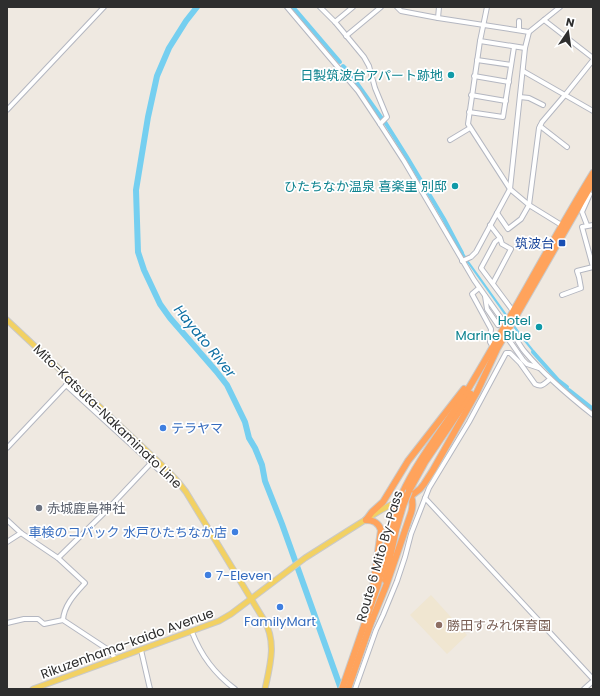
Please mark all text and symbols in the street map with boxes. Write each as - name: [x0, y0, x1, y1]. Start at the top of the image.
- north arrow: [548, 12, 588, 52]
- text: N: [564, 14, 576, 31]
- place label: 日製筑波台アパート跡地: [300, 66, 443, 85]
- marker: 日製筑波台アパート跡地: [446, 70, 456, 80]
- place label: ひたちなか温泉 喜楽里 別邸: [284, 177, 447, 196]
- marker: ひたちなか温泉 喜楽里 別邸: [450, 181, 460, 191]
- place label: 筑波台: [515, 234, 554, 253]
- marker: 筑波台: [557, 238, 567, 248]
- water label: Hayato River: [169, 300, 241, 382]
- place label: Hotel Marine Blue: [456, 311, 531, 345]
- marker: Hotel Marine Blue: [534, 322, 544, 332]
- street label: Mito-Katsuta-Nakaminato Line: [29, 340, 186, 493]
- place label: テラヤマ: [171, 419, 223, 438]
- marker: テラヤマ: [158, 423, 168, 433]
- street label: Route 6 Mito By-Pass: [352, 488, 407, 624]
- place label: 赤城鹿島神社: [47, 499, 125, 518]
- marker: 赤城鹿島神社: [34, 503, 44, 513]
- place label: 車検のコバック 水戸ひたちなか店: [29, 523, 227, 542]
- marker: 車検のコバック 水戸ひたちなか店: [230, 527, 240, 537]
- place label: 7-Eleven: [216, 566, 272, 585]
- marker: 7-Eleven: [203, 570, 213, 580]
- marker: FamilyMart: [275, 602, 285, 612]
- street label: Rikuzenhama-kaido Avenue: [38, 603, 216, 684]
- place label: FamilyMart: [244, 612, 316, 631]
- place label: 勝田すみれ保育園: [447, 616, 551, 635]
- marker: 勝田すみれ保育園: [434, 620, 444, 630]

